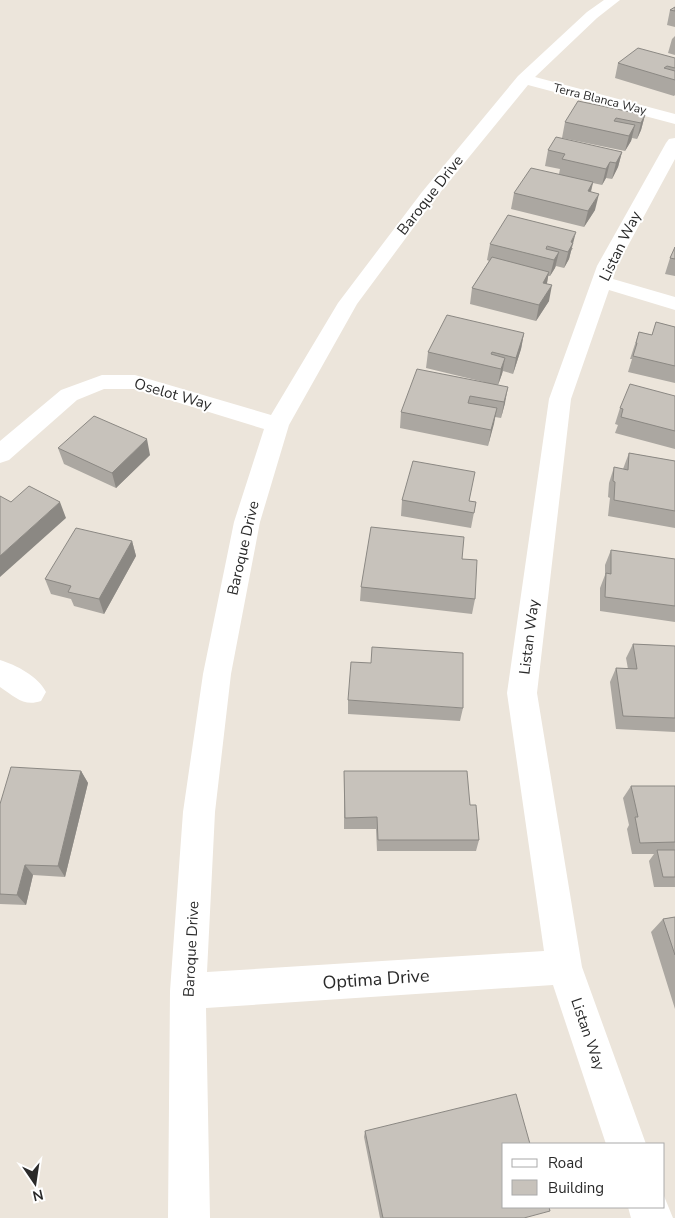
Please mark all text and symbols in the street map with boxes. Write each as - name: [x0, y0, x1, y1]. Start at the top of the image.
- street label: Terra Blanca Way: [552, 80, 649, 119]
- street label: Baroque Drive: [392, 151, 468, 239]
- street label: Listan Way: [594, 207, 646, 284]
- street label: Oselot Way: [132, 373, 214, 415]
- street label: Baroque Drive: [222, 499, 264, 597]
- street label: Listan Way: [514, 598, 544, 676]
- street label: Baroque Drive: [178, 900, 204, 998]
- street label: Optima Drive: [322, 963, 430, 995]
- street label: Listan Way: [566, 995, 610, 1073]
- legend: [502, 1143, 665, 1208]
- text: Road: [548, 1153, 583, 1173]
- north arrow: [10, 1158, 60, 1208]
- text: Building: [548, 1178, 604, 1198]
- text: N: [31, 1185, 45, 1206]

